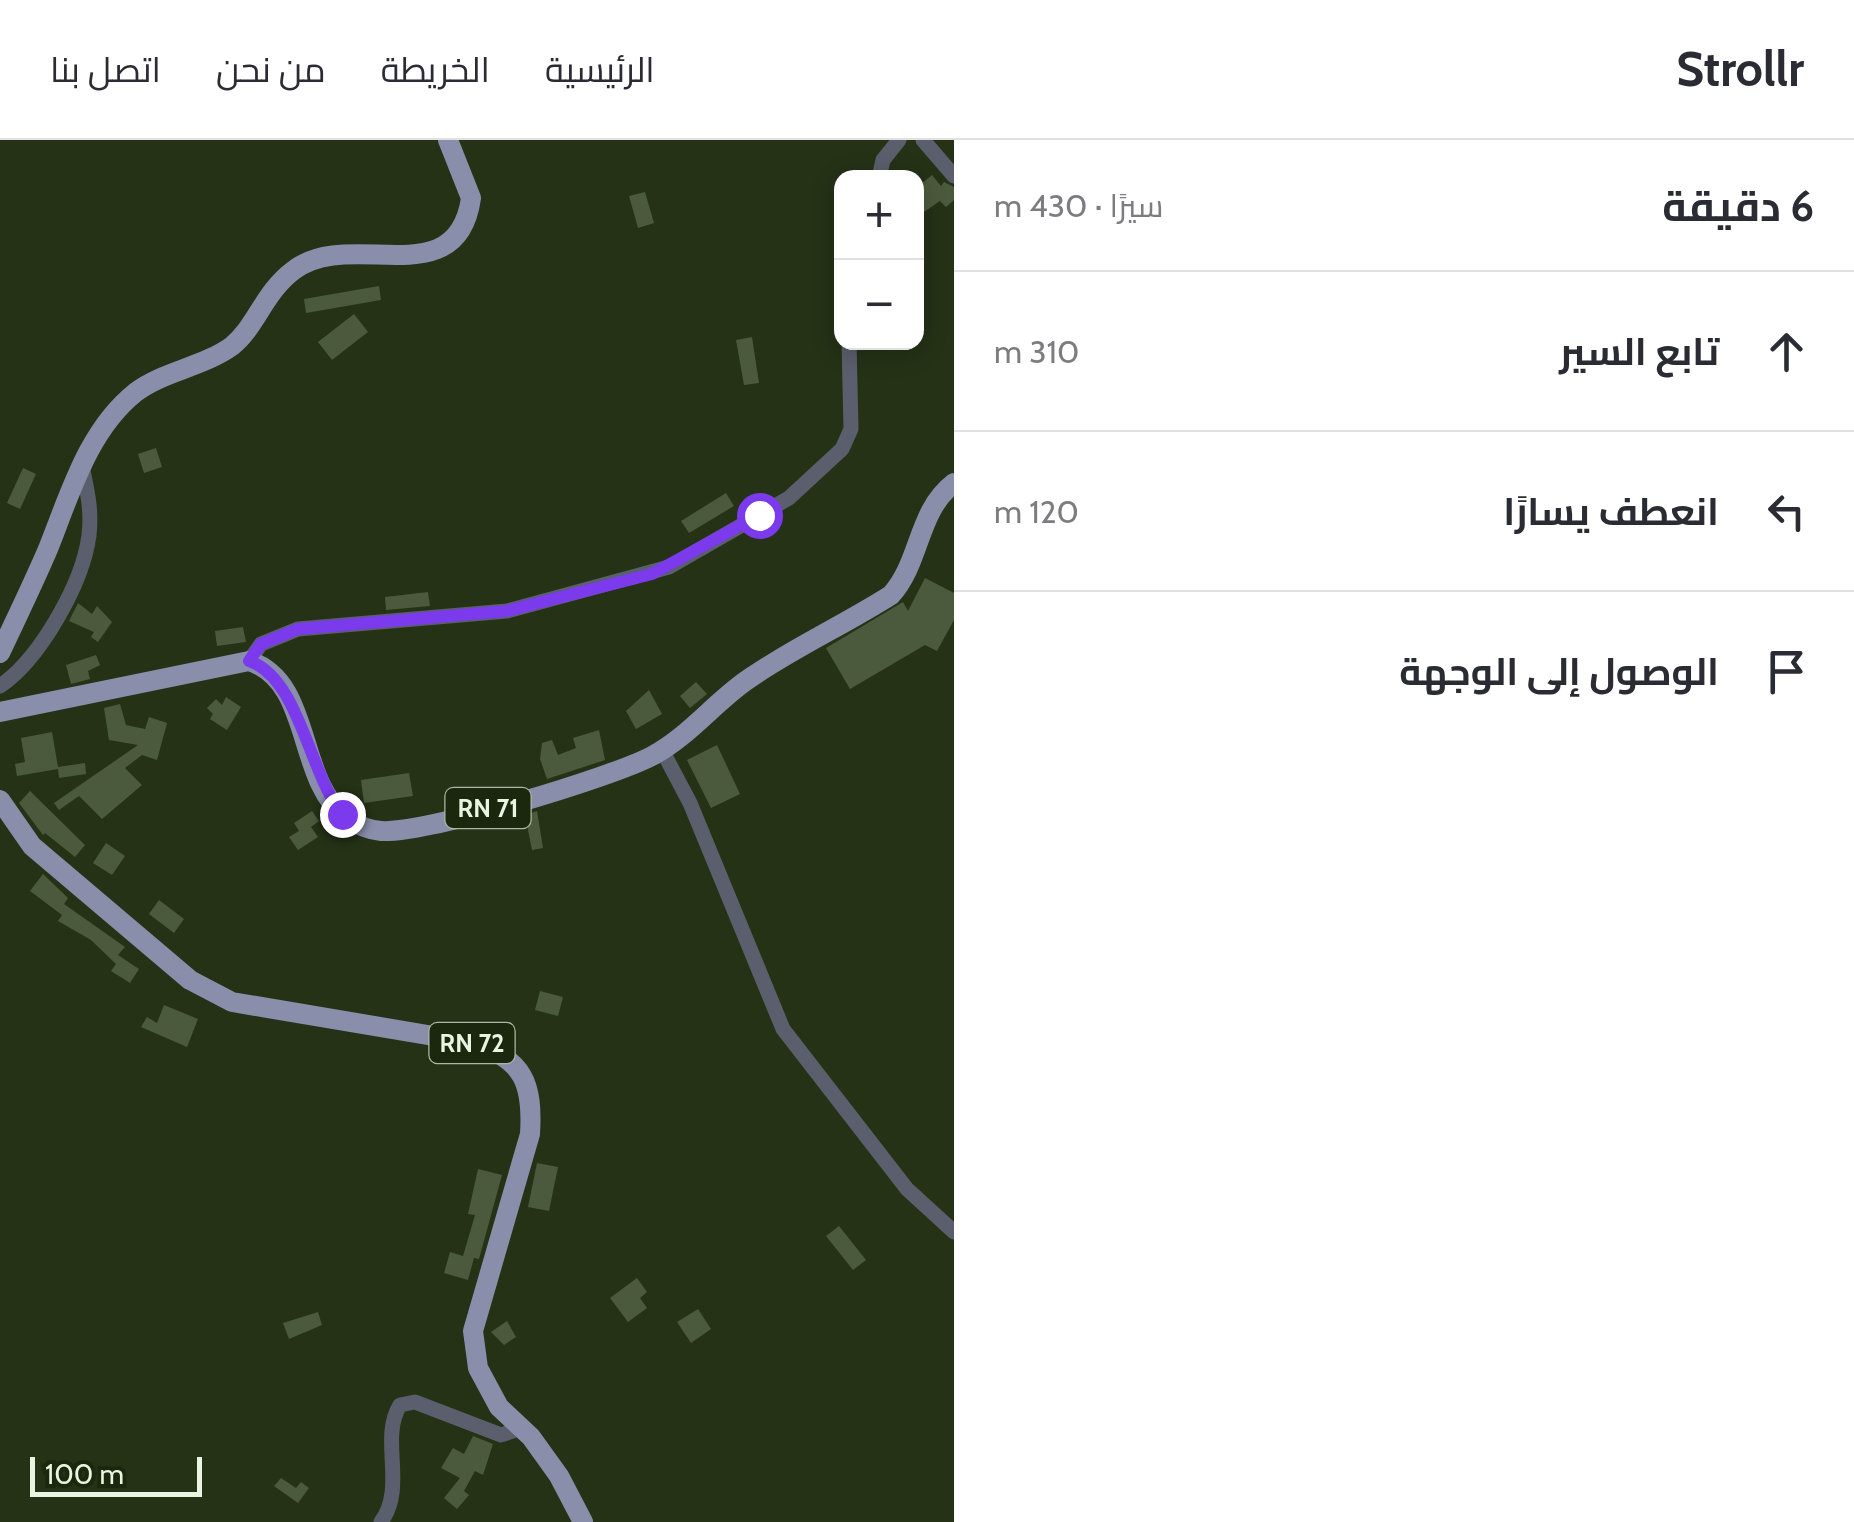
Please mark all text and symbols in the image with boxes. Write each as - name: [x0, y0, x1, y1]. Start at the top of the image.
- text: Strollr: [1676, 40, 1804, 98]
- text: اتصل بنا: [50, 48, 161, 91]
- text: من نحن: [216, 48, 326, 91]
- text: الخريطة: [381, 48, 490, 91]
- text: الرئيسية: [545, 48, 655, 91]
- map controls: [834, 170, 924, 350]
- button: +: [834, 170, 924, 260]
- text: 6 دقيقة: [1662, 180, 1814, 232]
- text: سيرًا · 430 m: [994, 186, 1164, 225]
- button: −: [834, 260, 924, 350]
- icon: ahead: [1759, 324, 1814, 379]
- text: تابع السير: [1559, 328, 1719, 375]
- text: 310 m: [994, 332, 1079, 371]
- icon: left: [1759, 484, 1814, 539]
- text: انعطف يسارًا: [1503, 488, 1719, 535]
- text: 120 m: [994, 492, 1079, 531]
- route start: [737, 493, 783, 539]
- icon: arrive: [1759, 644, 1814, 699]
- text: الوصول إلى الوجهة: [1399, 648, 1719, 695]
- road number: RN 71: [446, 788, 530, 828]
- route end: [320, 792, 366, 838]
- road number: RN 72: [430, 1023, 514, 1063]
- scale bar: [30, 1452, 202, 1496]
- text: 100 m: [45, 1457, 124, 1491]

